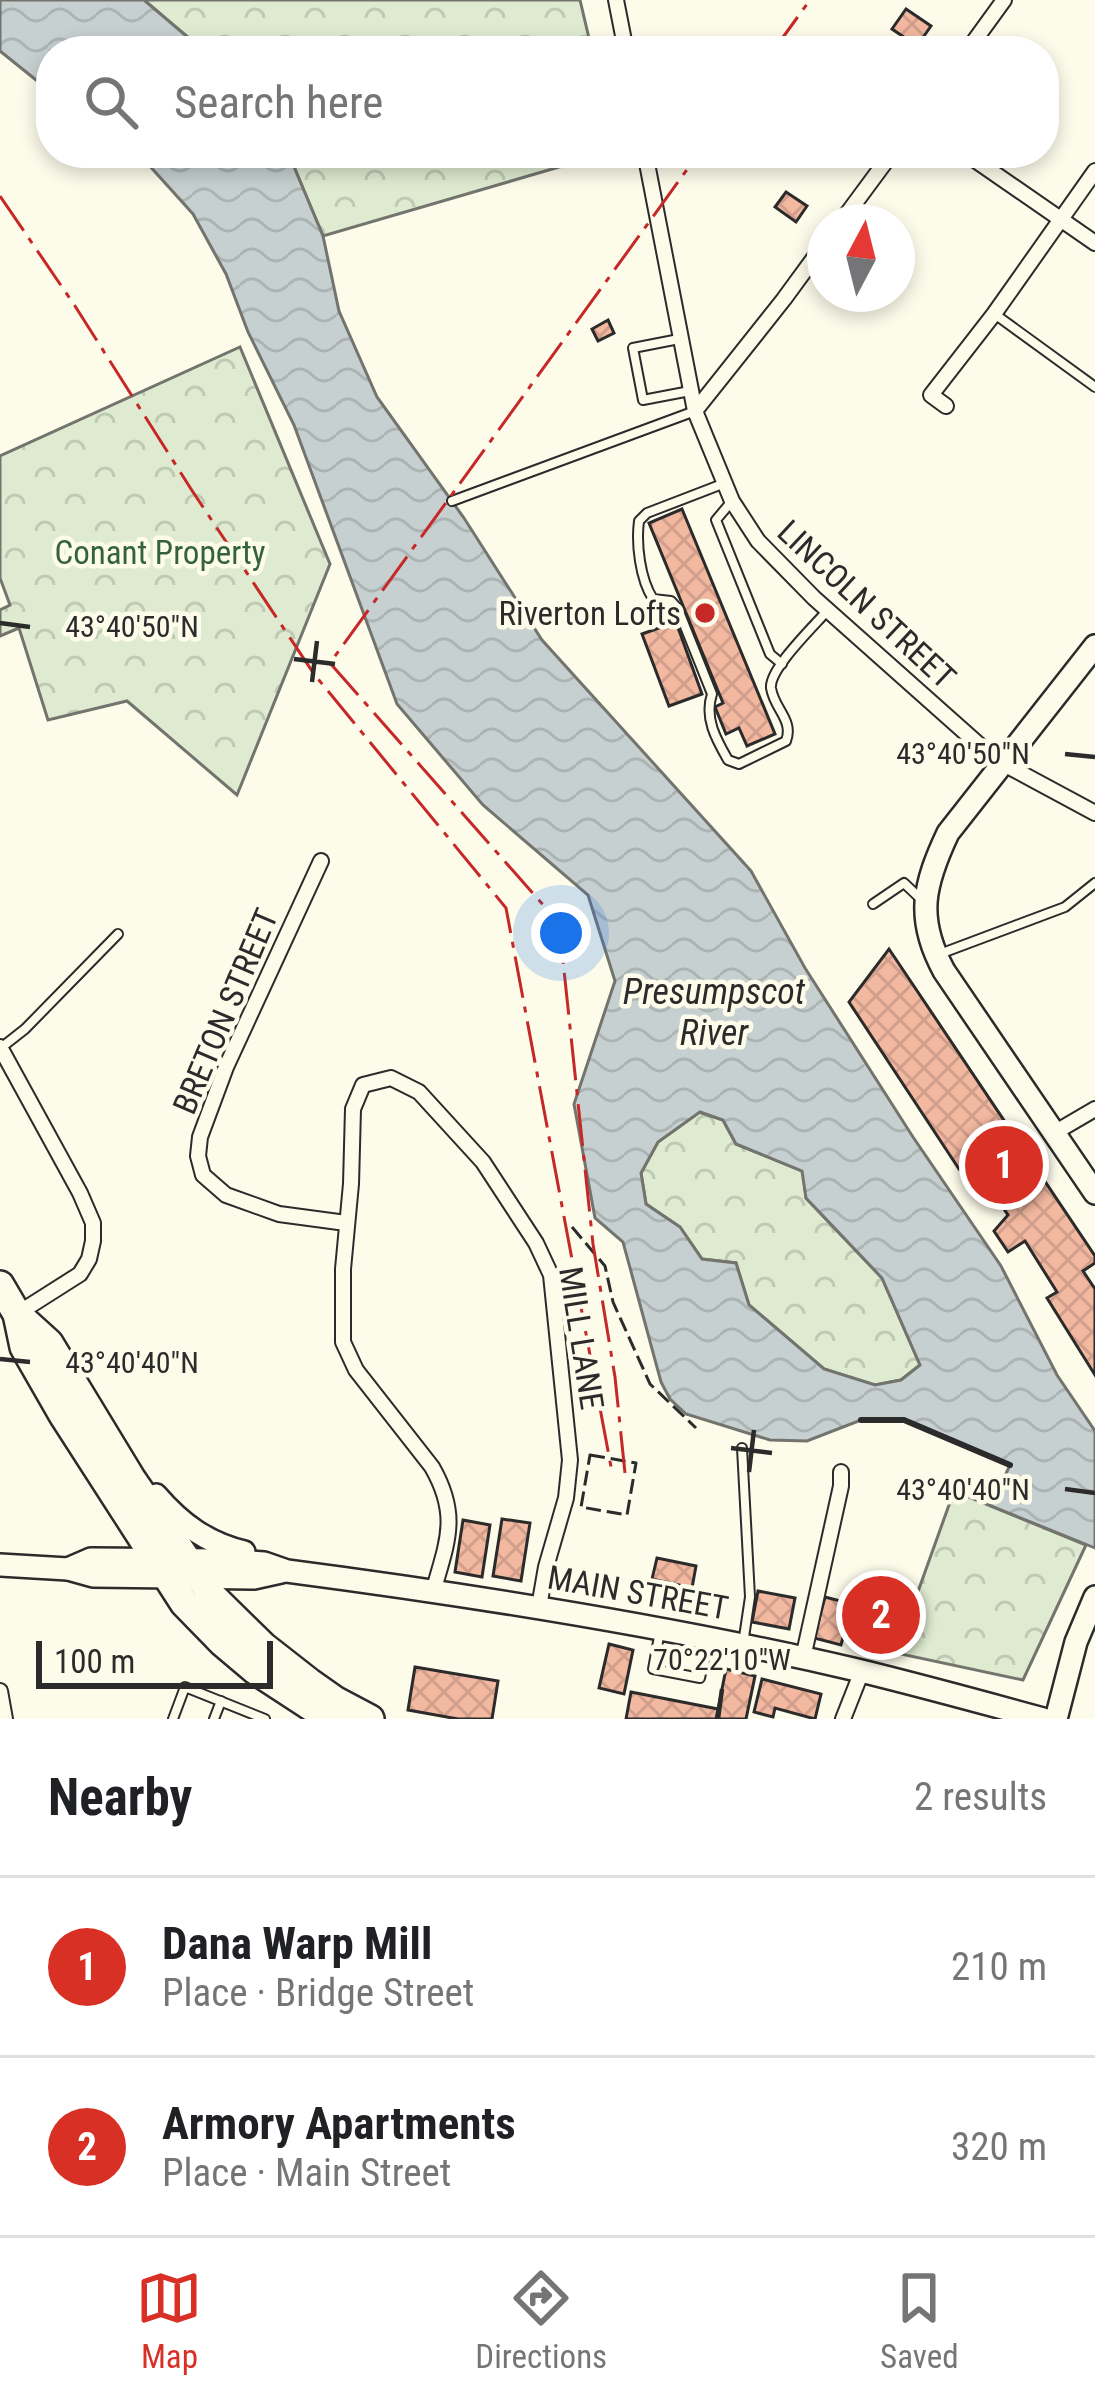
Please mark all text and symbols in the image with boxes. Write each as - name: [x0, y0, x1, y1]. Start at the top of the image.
- search box: [36, 36, 1059, 168]
- icon: search: [78, 69, 144, 135]
- text: Search here: [174, 76, 383, 129]
- north arrow: [807, 204, 915, 312]
- street label: LINCOLN STREET: [770, 512, 964, 697]
- park label: Conant Property: [54, 533, 266, 572]
- place label: Riverton Lofts: [499, 594, 681, 633]
- marker: Riverton Lofts: [692, 600, 718, 626]
- text: 43°40'50"N: [65, 609, 199, 644]
- text: 43°40'50"N: [896, 736, 1030, 771]
- street label: BRETON STREET: [165, 903, 286, 1120]
- your location: [531, 903, 591, 963]
- water label: Presumpscot River: [623, 971, 806, 1054]
- pin: 1: [965, 1120, 1043, 1210]
- street label: MILL LANE: [551, 1264, 612, 1412]
- text: 43°40'40"N: [65, 1345, 199, 1380]
- text: 43°40'40"N: [896, 1472, 1030, 1507]
- street label: MAIN STREET: [545, 1557, 731, 1628]
- pin: 2: [842, 1570, 920, 1660]
- scale bar: [36, 1635, 273, 1688]
- text: 100 m: [54, 1642, 135, 1681]
- text: 70°22'10"W: [653, 1642, 791, 1677]
- text: Nearby: [48, 1768, 192, 1827]
- text: 2 results: [914, 1774, 1047, 1820]
- text: Dana Warp Mill: [162, 1917, 432, 1970]
- text: 1: [77, 1944, 97, 1990]
- text: 210 m: [951, 1944, 1047, 1990]
- text: Place · Bridge Street: [162, 1970, 474, 2016]
- text: Armory Apartments: [162, 2097, 516, 2150]
- text: 2: [77, 2124, 97, 2170]
- text: 320 m: [951, 2124, 1047, 2170]
- text: Place · Main Street: [162, 2150, 451, 2196]
- tab: Map: [136, 2265, 202, 2376]
- tab: Directions: [475, 2265, 607, 2376]
- tab: Saved: [880, 2265, 959, 2376]

